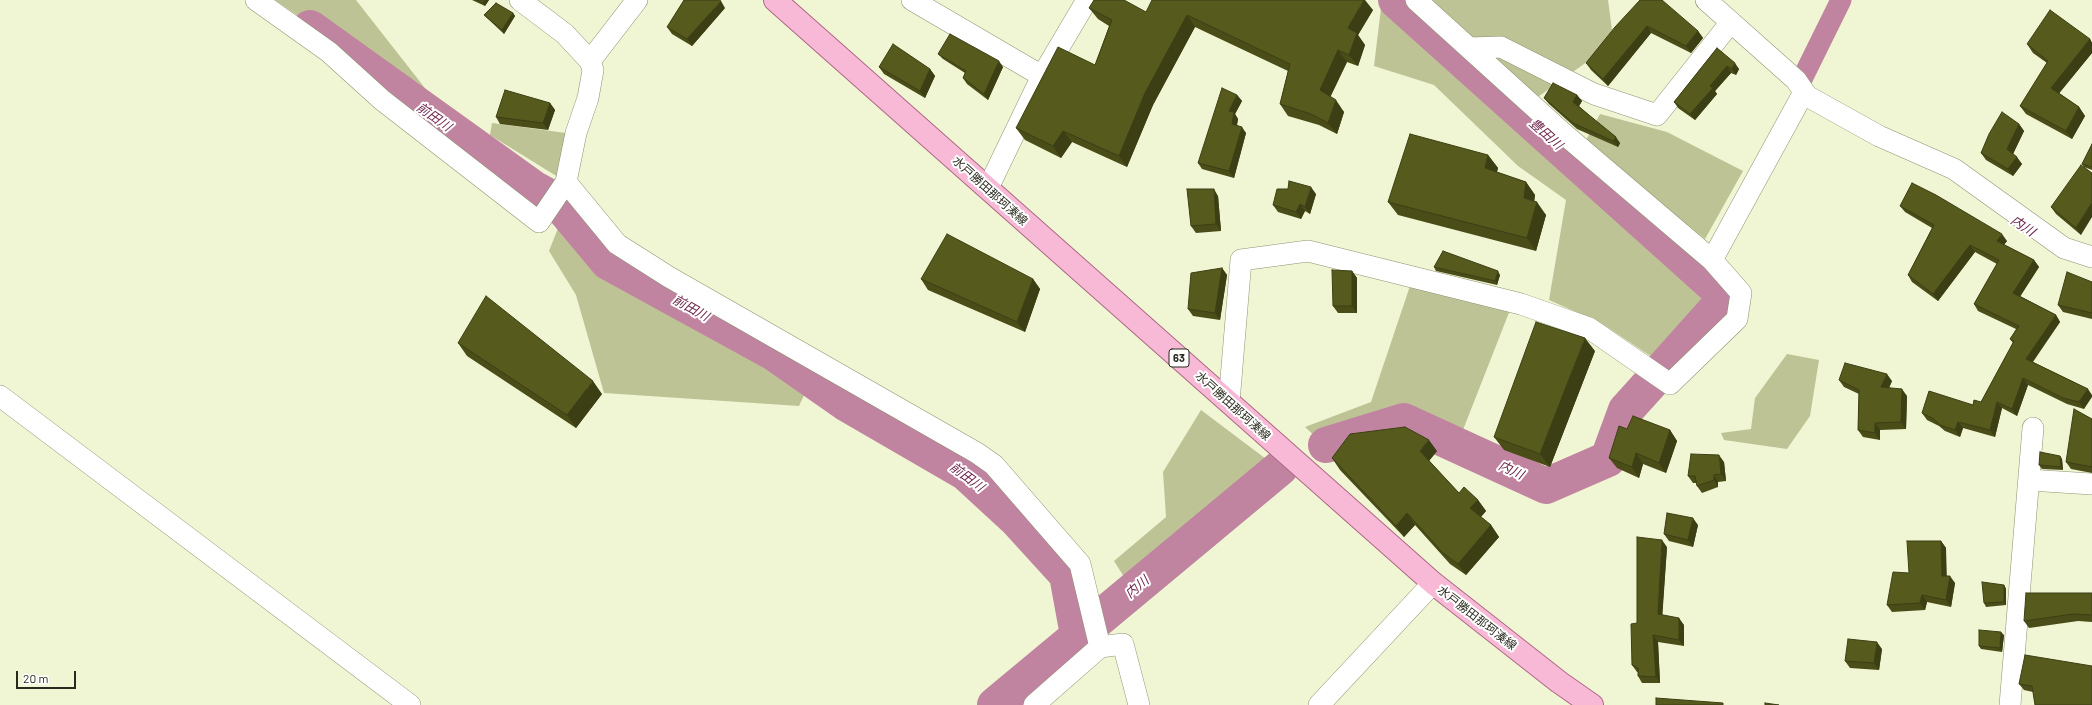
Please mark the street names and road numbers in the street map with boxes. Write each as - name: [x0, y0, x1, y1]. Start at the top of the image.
- street label: 水戸勝田那珂湊線: [950, 154, 1030, 228]
- road number: 63: [1169, 349, 1189, 367]
- street label: 水戸勝田那珂湊線: [1193, 369, 1273, 443]
- street label: 水戸勝田那珂湊線: [1435, 583, 1519, 653]

